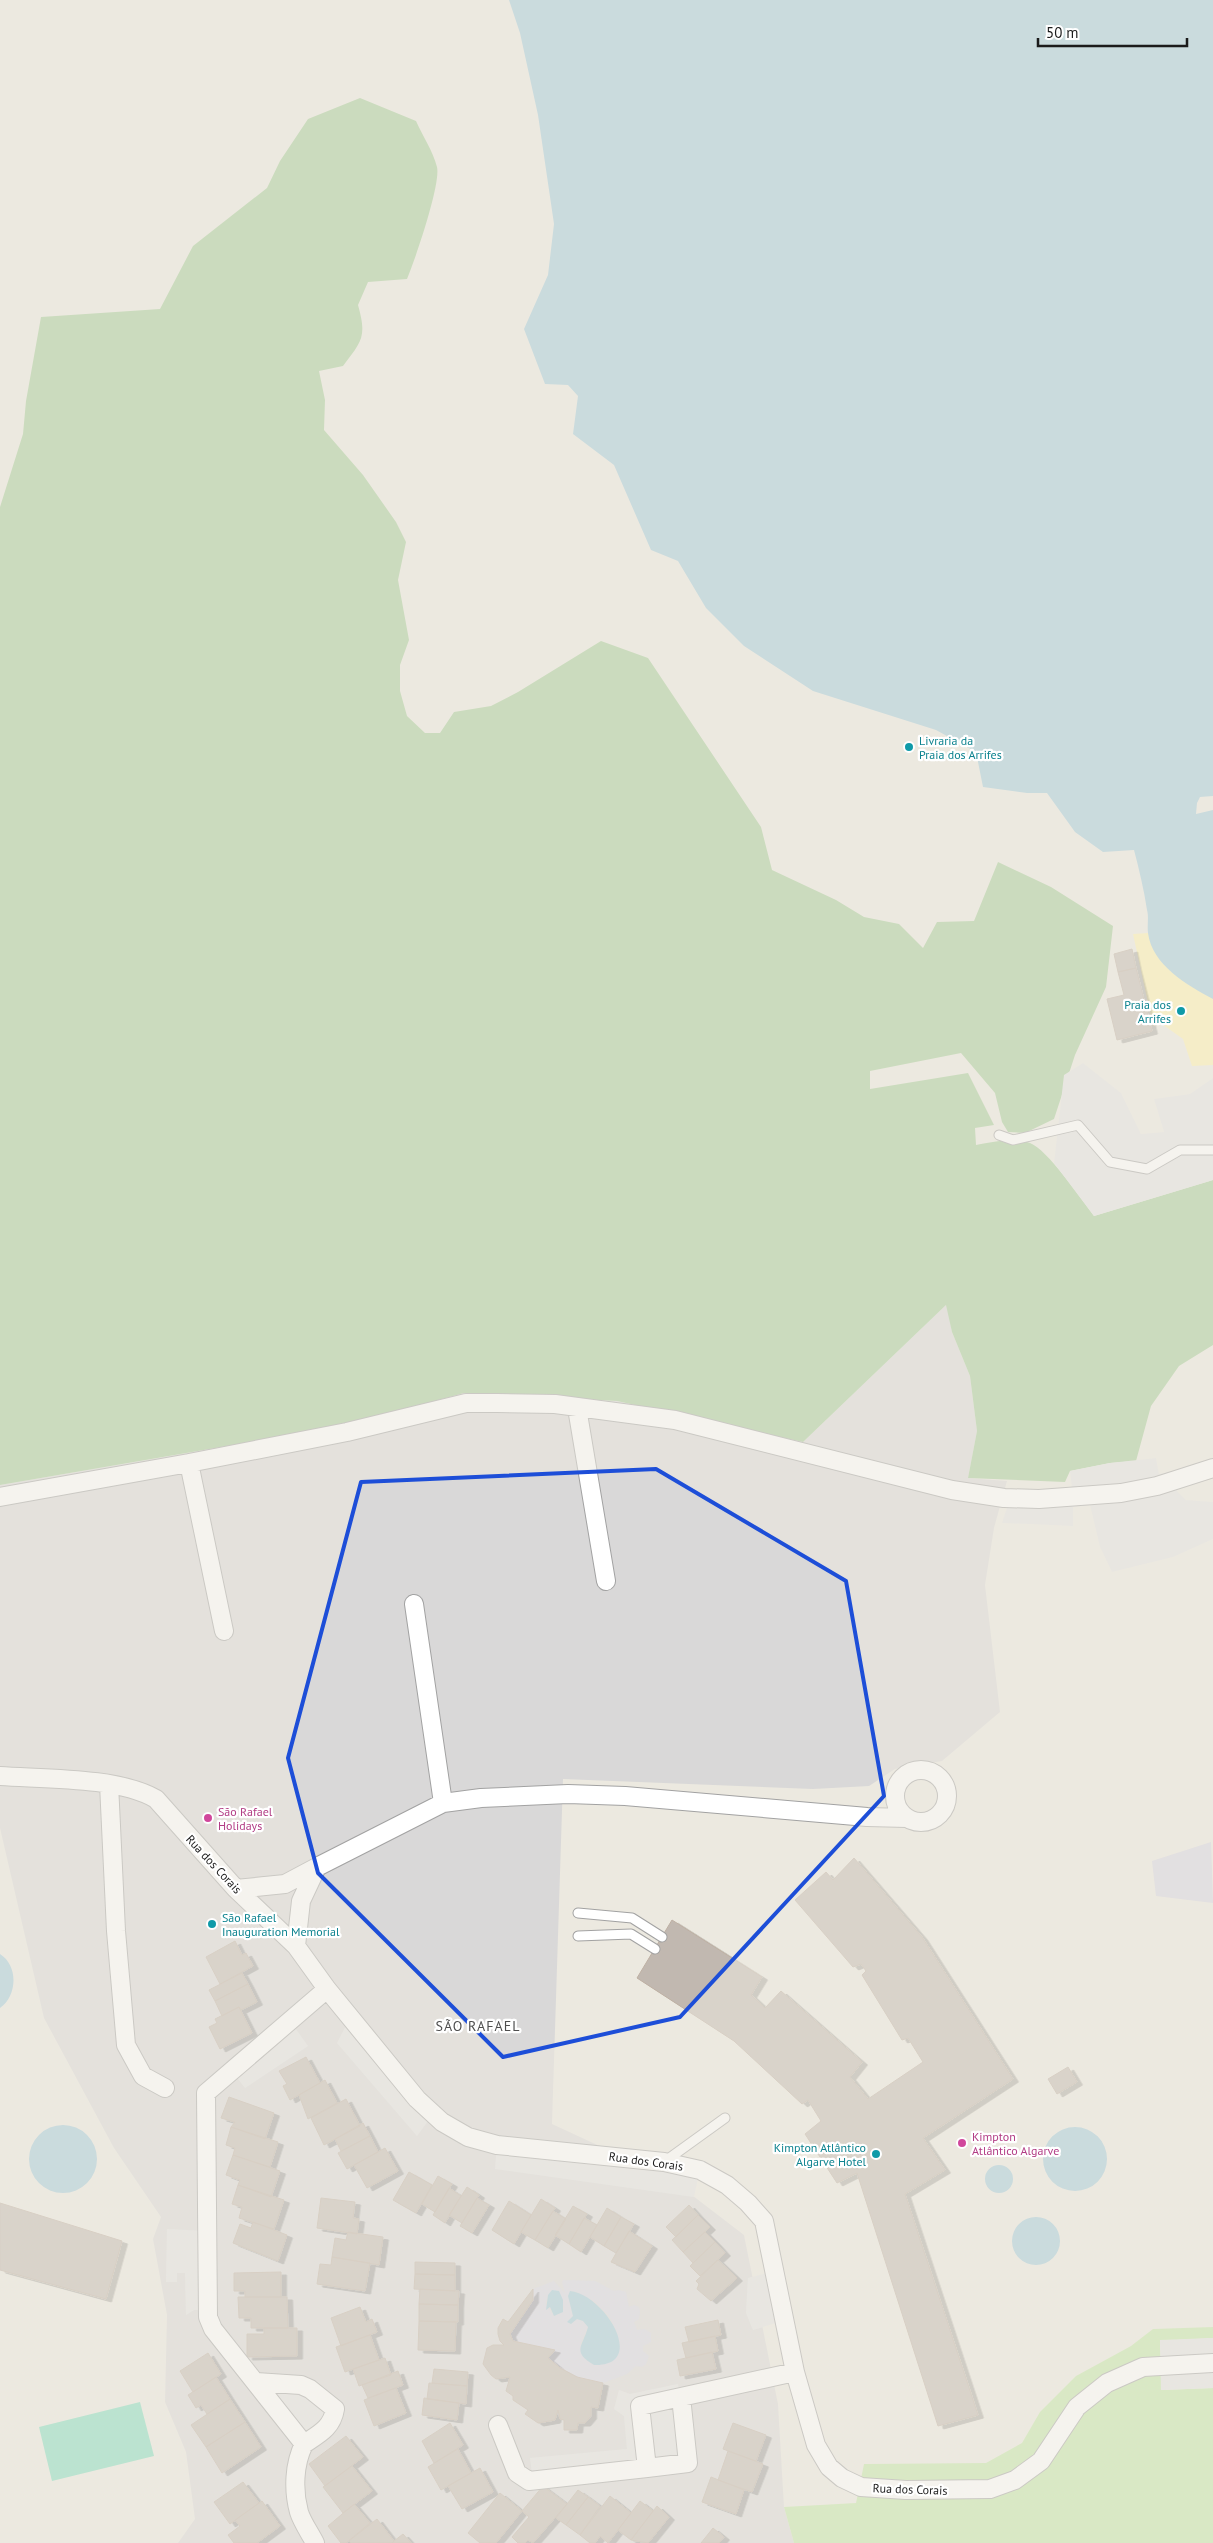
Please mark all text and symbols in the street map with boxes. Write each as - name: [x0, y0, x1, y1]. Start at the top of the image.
- scale bar: [1038, 15, 1187, 47]
- text: 50 m: [1046, 23, 1079, 42]
- place label: Livraria da Praia dos Arrifes: [919, 733, 1002, 762]
- marker: Livraria da Praia dos Arrifes: [903, 741, 915, 753]
- place label: Praia dos Arrifes: [1124, 997, 1171, 1026]
- marker: Praia dos Arrifes: [1175, 1005, 1187, 1017]
- place label: São Rafael Holidays: [218, 1804, 273, 1833]
- marker: São Rafael Holidays: [202, 1812, 214, 1824]
- street label: Rua dos Corais: [183, 1831, 245, 1897]
- place label: São Rafael Inauguration Memorial: [222, 1910, 340, 1939]
- marker: São Rafael Inauguration Memorial: [206, 1918, 218, 1930]
- district label: SÃO RAFAEL: [436, 2017, 520, 2035]
- place label: Kimpton Atlântico Algarve: [972, 2129, 1059, 2158]
- marker: Kimpton Atlântico Algarve: [956, 2137, 968, 2149]
- place label: Kimpton Atlântico Algarve Hotel: [774, 2140, 866, 2169]
- street label: Rua dos Corais: [608, 2148, 684, 2174]
- marker: Kimpton Atlântico Algarve Hotel: [870, 2148, 882, 2160]
- street label: Rua dos Corais: [872, 2480, 948, 2498]

